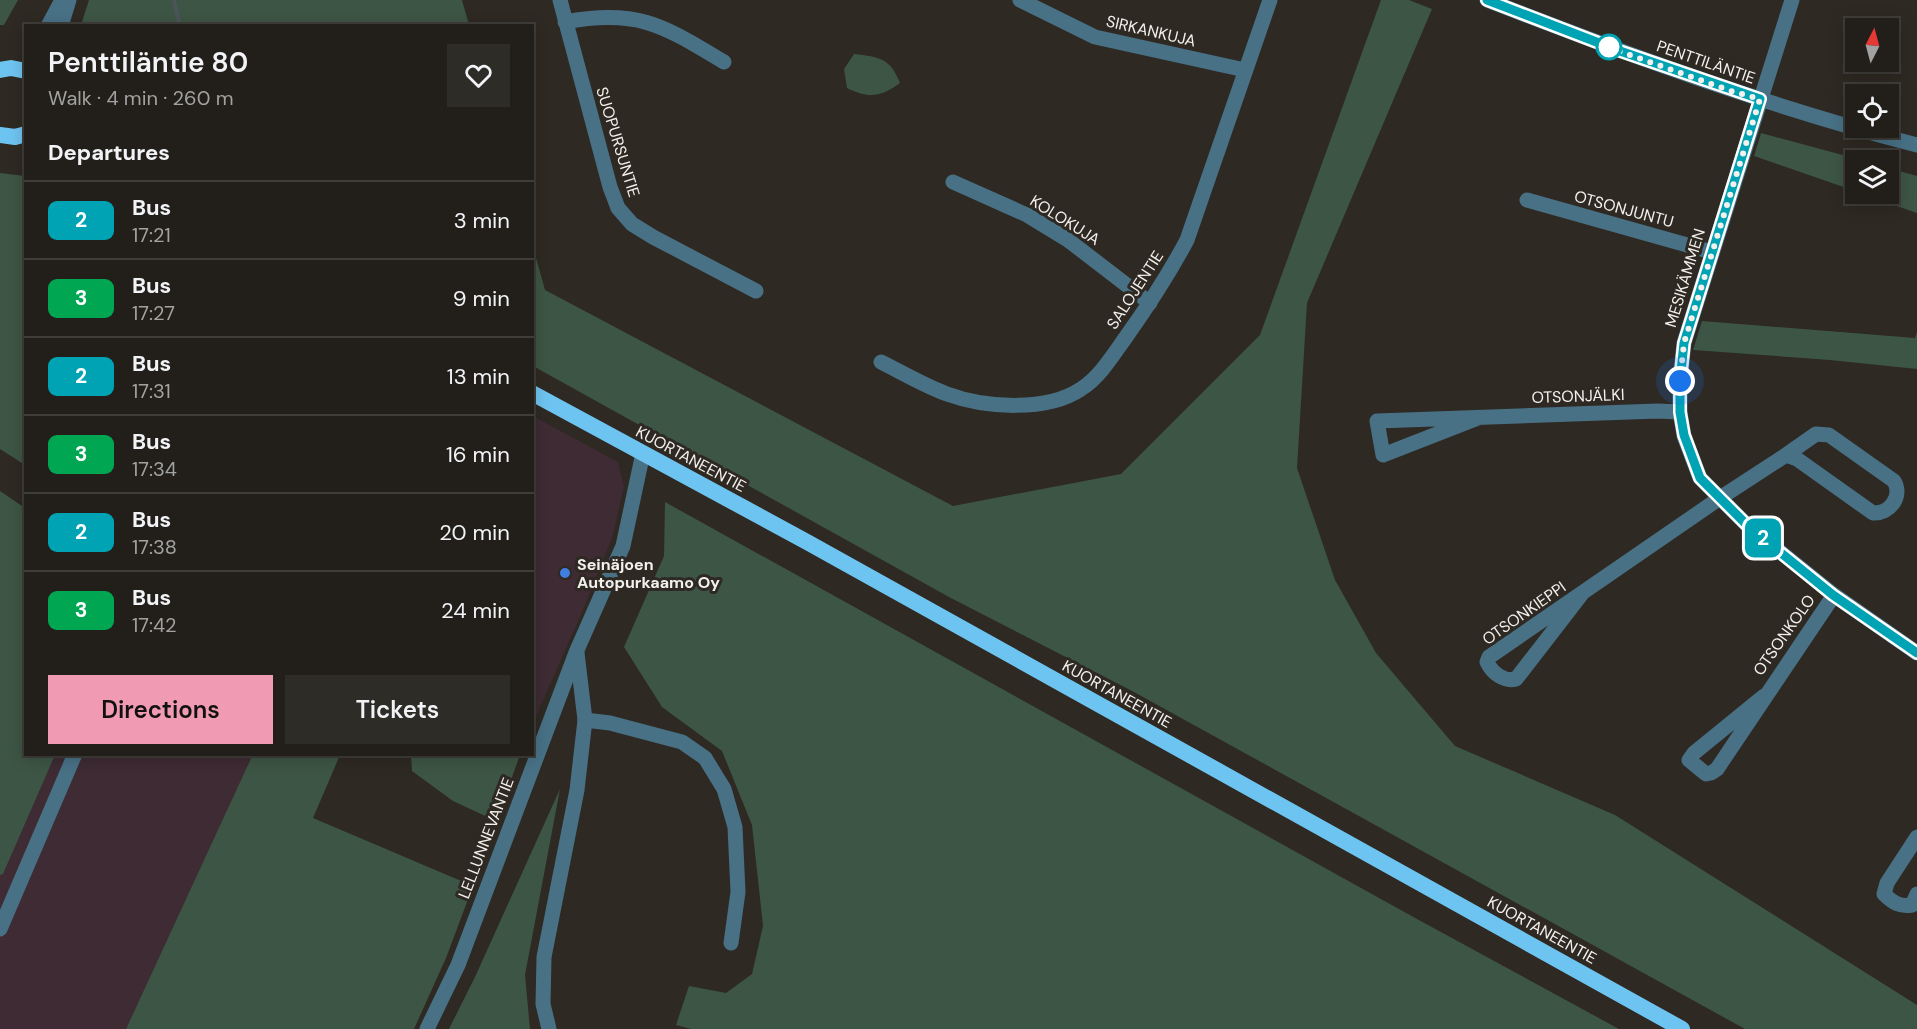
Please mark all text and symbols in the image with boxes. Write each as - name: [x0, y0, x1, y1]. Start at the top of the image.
- street label: SIRKANKUJA: [1104, 10, 1198, 52]
- north arrow: [1845, 18, 1899, 72]
- map controls: [1845, 18, 1899, 204]
- unlabelled marker: [1596, 34, 1622, 60]
- street label: PENTTILÄNTIE: [1654, 35, 1758, 89]
- text: Penttiläntie 80: [48, 44, 248, 81]
- button: heart: [447, 44, 510, 107]
- street label: SUOPURSUNTIE: [591, 84, 645, 200]
- button: locate: [1845, 84, 1899, 138]
- text: Walk · 4 min · 260 m: [48, 85, 233, 111]
- text: Departures: [48, 138, 170, 167]
- button: layers: [1845, 150, 1899, 204]
- street label: OTSONJUNTU: [1572, 186, 1676, 232]
- street label: KOLOKUJA: [1026, 190, 1104, 250]
- text: Bus: [132, 193, 171, 222]
- text: 2: [75, 206, 87, 234]
- text: 3 min: [454, 206, 510, 235]
- text: 17:21: [132, 222, 171, 248]
- street label: MESIKÄMMEN: [1660, 226, 1710, 330]
- street label: SALOJENTIE: [1102, 247, 1168, 333]
- text: Bus: [132, 271, 171, 300]
- text: 3: [75, 284, 87, 312]
- text: 9 min: [453, 284, 510, 313]
- text: 17:27: [132, 300, 175, 326]
- text: Bus: [132, 349, 171, 378]
- text: 2: [75, 362, 87, 390]
- text: 13 min: [447, 362, 510, 391]
- your location: [1665, 366, 1695, 396]
- text: 17:31: [132, 378, 171, 404]
- street label: OTSONJÄLKI: [1531, 384, 1625, 408]
- street label: KUORTANEENTIE: [632, 421, 750, 497]
- text: Bus: [132, 427, 171, 456]
- text: 3: [75, 440, 87, 468]
- text: 16 min: [446, 440, 510, 469]
- text: 17:34: [132, 456, 177, 482]
- text: Bus: [132, 505, 171, 534]
- text: 2: [75, 518, 87, 546]
- text: 20 min: [439, 518, 510, 547]
- line badge: 2: [1744, 518, 1782, 558]
- text: 2: [1757, 524, 1769, 552]
- text: 17:38: [132, 534, 177, 560]
- place label: Seinäjoen Autopurkaamo Oy: [577, 554, 720, 593]
- marker: Seinäjoen Autopurkaamo Oy: [558, 566, 572, 580]
- street label: OTSONKIEPPI: [1478, 576, 1570, 650]
- text: Bus: [132, 583, 171, 612]
- street label: OTSONKOLO: [1748, 590, 1820, 680]
- text: 3: [75, 596, 87, 624]
- text: 24 min: [441, 596, 510, 625]
- text: 17:42: [132, 612, 177, 638]
- street label: KUORTANEENTIE: [1059, 655, 1175, 733]
- button: Directions: [48, 675, 273, 744]
- button: Tickets: [285, 675, 510, 744]
- street label: LELLUNNEVANTIE: [453, 774, 519, 902]
- street label: KUORTANEENTIE: [1484, 891, 1600, 969]

